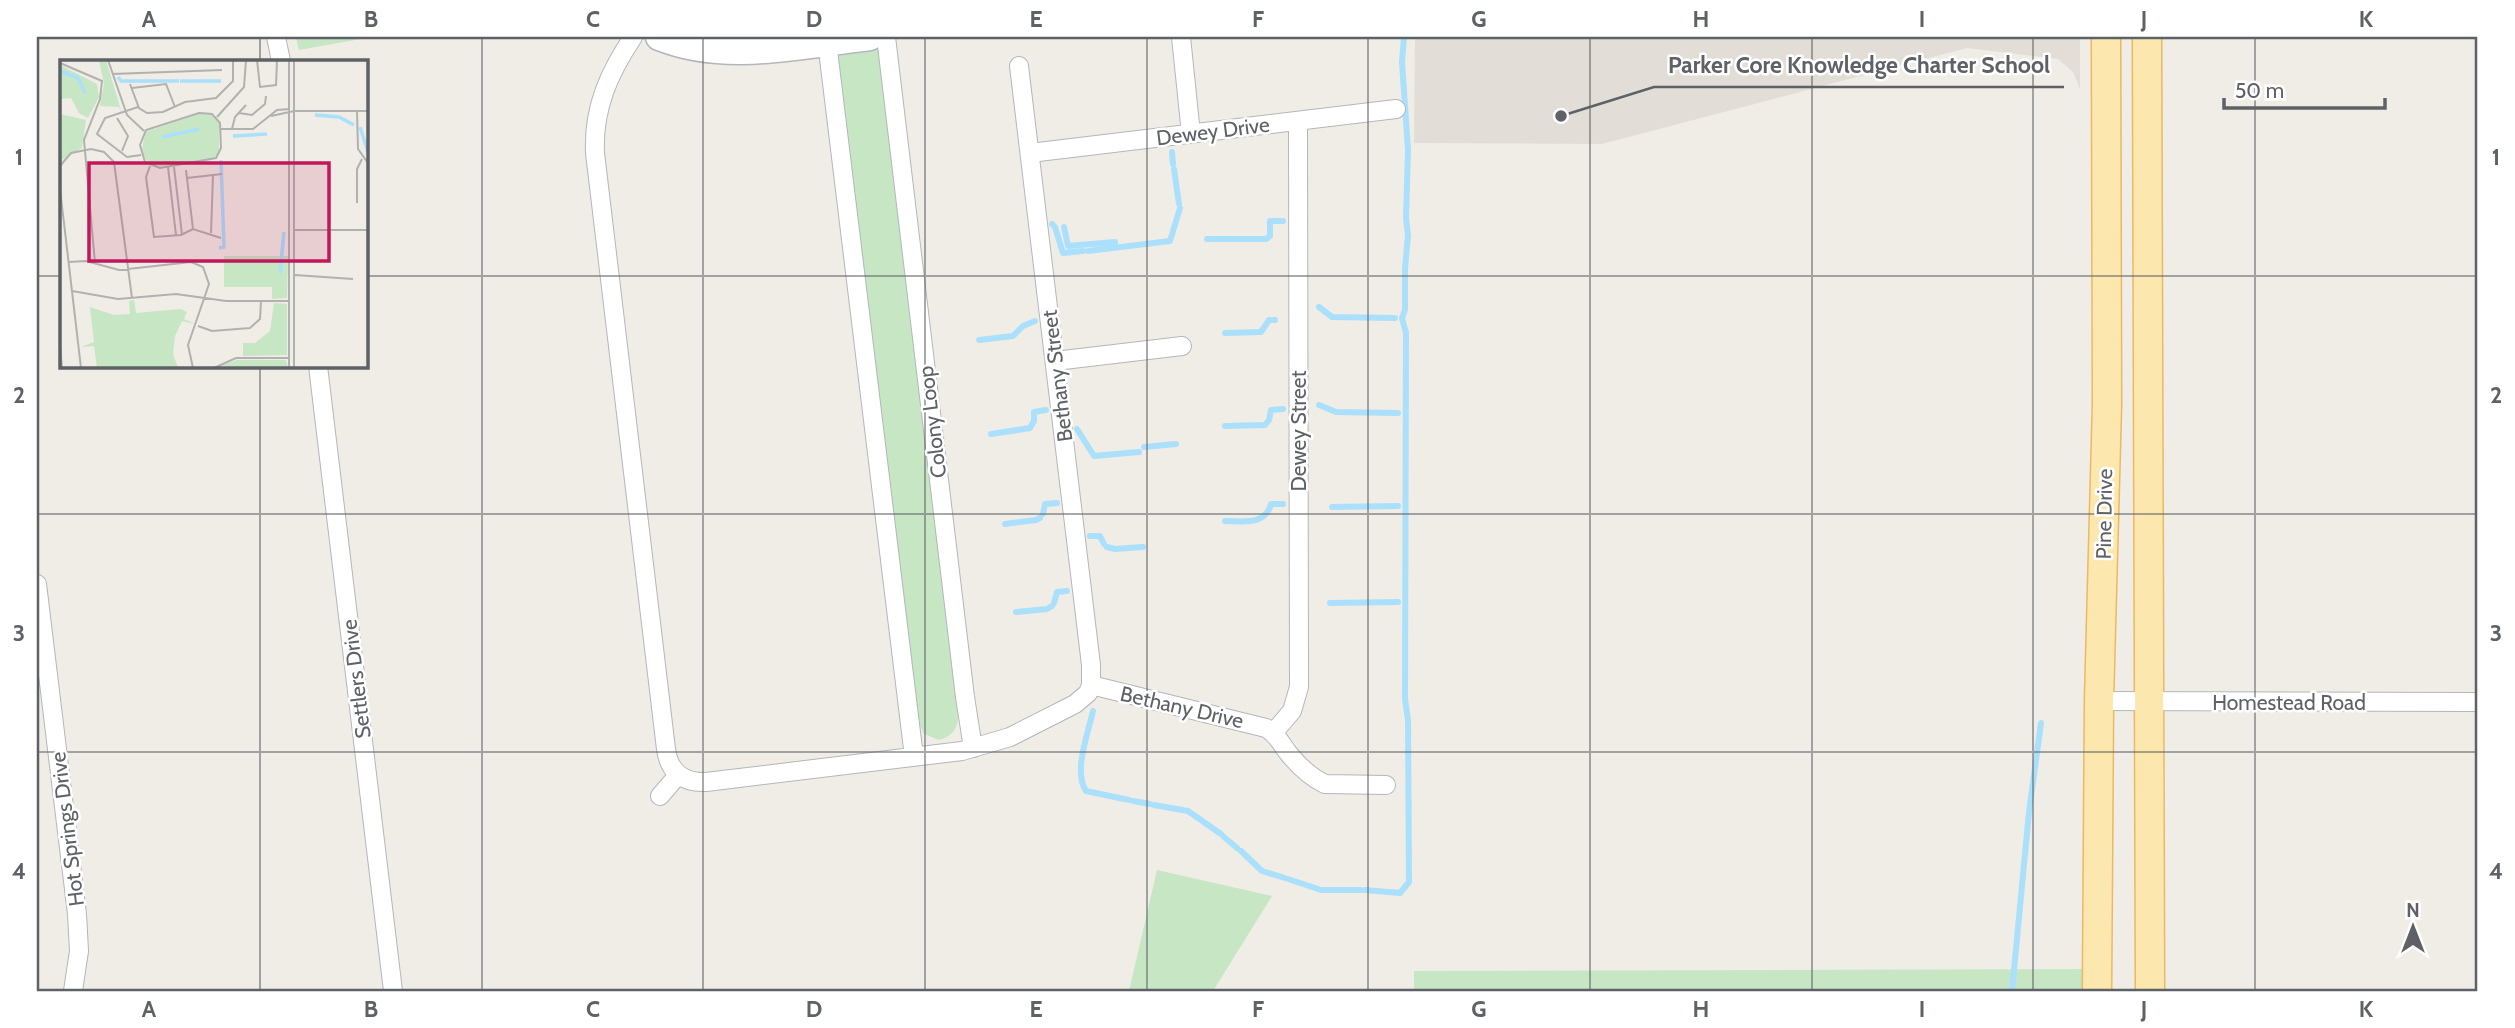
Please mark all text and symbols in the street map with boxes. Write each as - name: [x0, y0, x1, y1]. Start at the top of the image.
- text: A: [142, 5, 157, 33]
- text: B: [364, 5, 378, 33]
- text: C: [586, 5, 600, 33]
- text: D: [806, 5, 822, 33]
- text: E: [1029, 5, 1043, 33]
- text: F: [1252, 5, 1264, 33]
- text: G: [1471, 5, 1487, 33]
- text: H: [1693, 5, 1709, 33]
- text: I: [1919, 5, 1925, 33]
- text: J: [2140, 5, 2147, 33]
- text: K: [2359, 5, 2374, 33]
- callout: Parker Core Knowledge Charter School: [1654, 43, 2064, 87]
- text: Parker Core Knowledge Charter School: [1668, 51, 2050, 79]
- inset map: [60, 60, 368, 368]
- scale bar: [2224, 66, 2386, 110]
- text: 50 m: [2235, 78, 2284, 103]
- street label: Dewey Drive: [1155, 112, 1271, 150]
- text: 1: [15, 143, 23, 171]
- text: 1: [2492, 143, 2500, 171]
- street label: Bethany Street: [1037, 309, 1077, 443]
- street label: Colony Loop: [913, 365, 951, 479]
- street label: Dewey Street: [1286, 371, 1311, 491]
- text: 2: [13, 381, 25, 409]
- text: 2: [2490, 381, 2502, 409]
- street label: Pine Drive: [2091, 468, 2117, 560]
- street label: Settlers Drive: [336, 618, 376, 740]
- text: 3: [13, 619, 25, 647]
- text: 3: [2490, 619, 2502, 647]
- street label: Bethany Drive: [1118, 681, 1246, 733]
- street label: Homestead Road: [2212, 690, 2366, 715]
- street label: Hot Springs Drive: [45, 750, 89, 908]
- text: 4: [12, 857, 26, 885]
- text: 4: [2489, 857, 2503, 885]
- north arrow: [2378, 892, 2448, 962]
- text: N: [2406, 899, 2420, 922]
- text: A: [142, 995, 157, 1023]
- text: B: [364, 995, 378, 1023]
- text: C: [586, 995, 600, 1023]
- text: D: [806, 995, 822, 1023]
- text: E: [1029, 995, 1043, 1023]
- text: F: [1252, 995, 1264, 1023]
- text: G: [1471, 995, 1487, 1023]
- text: H: [1693, 995, 1709, 1023]
- text: I: [1919, 995, 1925, 1023]
- text: J: [2140, 995, 2147, 1023]
- text: K: [2359, 995, 2374, 1023]

